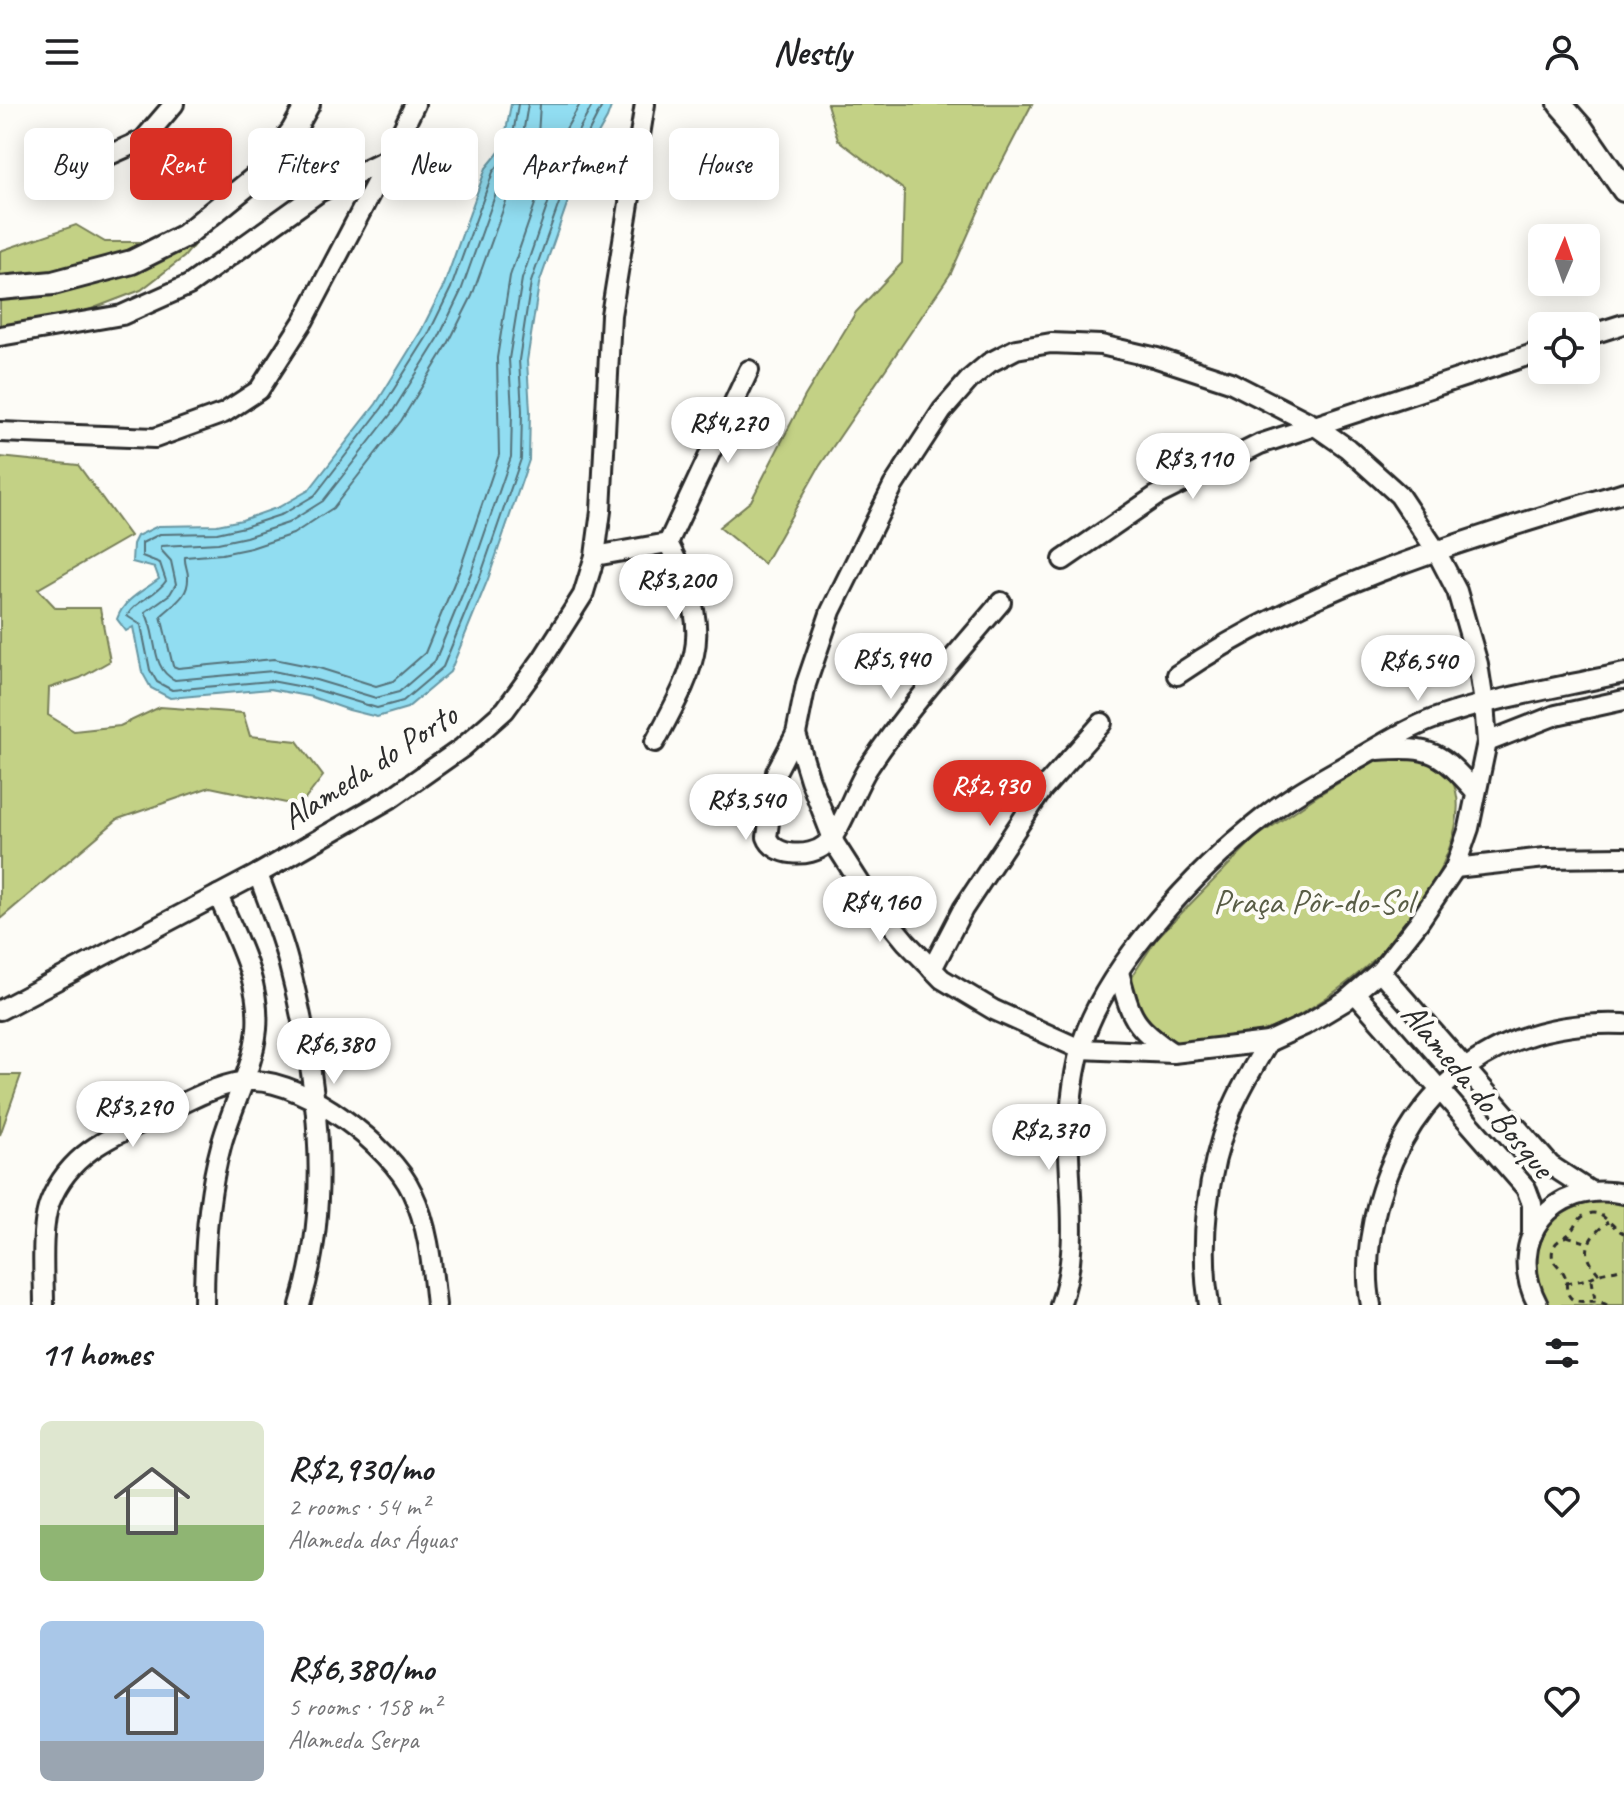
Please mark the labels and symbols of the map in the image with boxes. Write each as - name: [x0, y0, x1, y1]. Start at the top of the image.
- north arrow: [1528, 224, 1600, 296]
- pin: R$4,270: [654, 397, 802, 465]
- pin: R$3,110: [1119, 433, 1267, 501]
- pin: R$3,200: [602, 554, 750, 622]
- pin: R$5,940: [817, 633, 965, 701]
- pin: R$6,540: [1344, 635, 1492, 703]
- street label: Alameda do Porto: [273, 692, 467, 839]
- pin: R$2,930: [916, 760, 1064, 828]
- pin: R$3,540: [672, 774, 820, 842]
- pin: R$4,160: [806, 876, 954, 944]
- park label: Praça Pôr-do-Sol: [1213, 880, 1419, 923]
- street label: Alameda do Bosque: [1392, 993, 1566, 1189]
- pin: R$6,380: [260, 1018, 408, 1086]
- pin: R$3,290: [59, 1081, 207, 1149]
- pin: R$2,370: [975, 1104, 1123, 1172]

